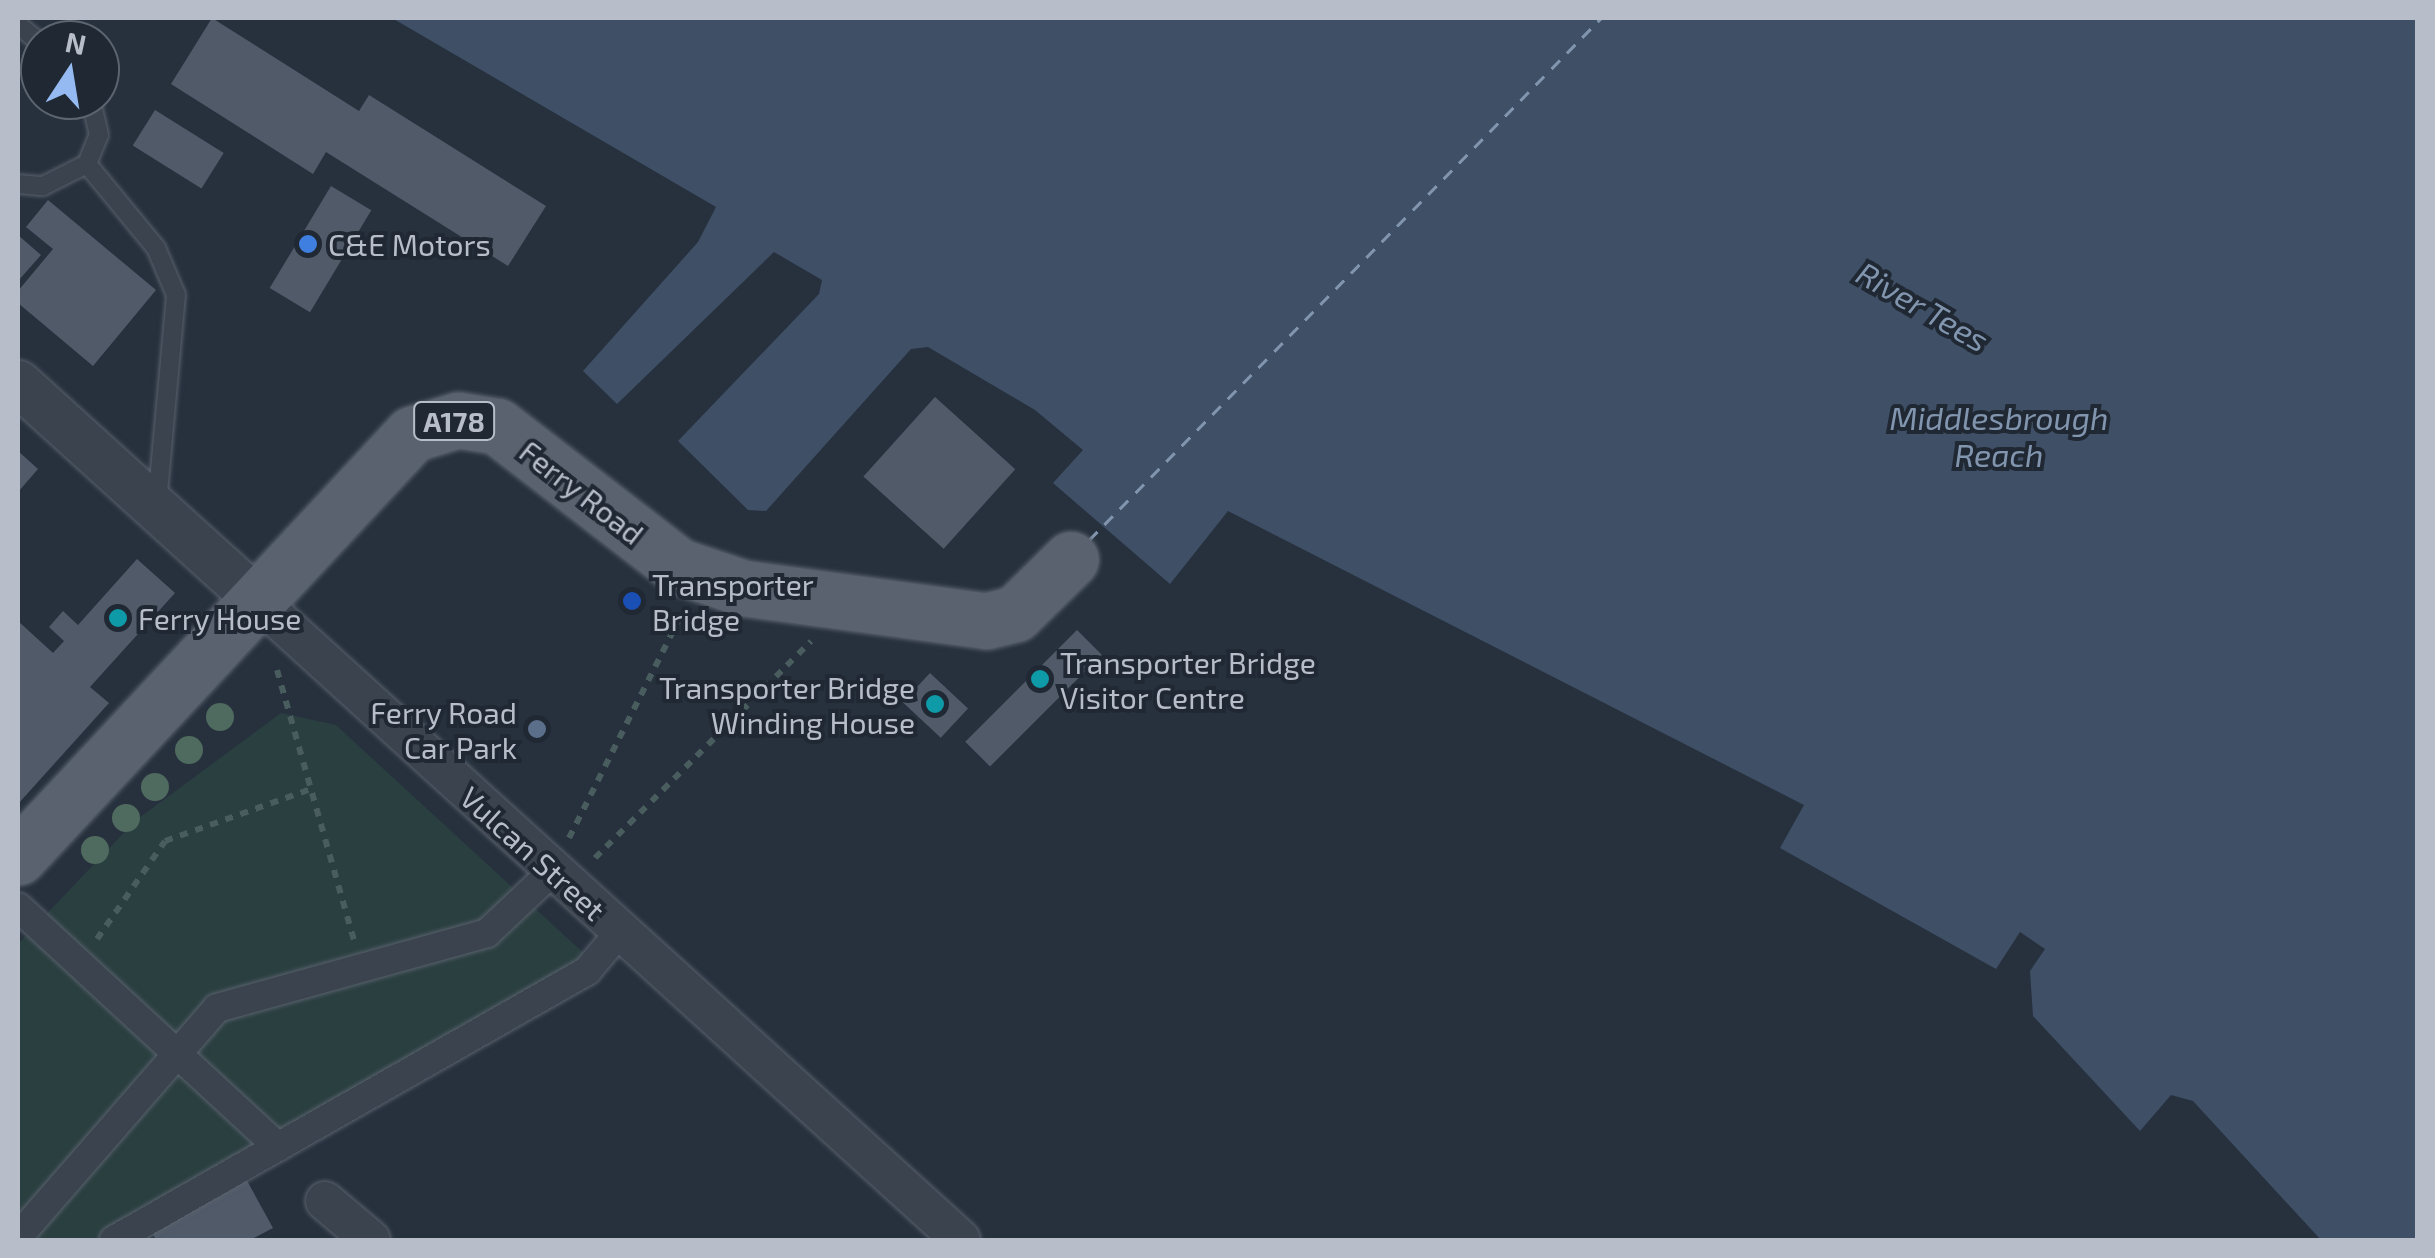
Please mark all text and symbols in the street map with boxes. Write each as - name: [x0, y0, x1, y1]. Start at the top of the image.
- north arrow: [20, 20, 120, 120]
- text: N: [62, 24, 89, 61]
- place label: C&E Motors: [328, 226, 491, 262]
- marker: C&E Motors: [297, 233, 319, 255]
- water label: River Tees: [1850, 253, 1996, 359]
- road number: A178: [412, 398, 496, 444]
- water label: Middlesbrough Reach: [1889, 399, 2109, 474]
- street label: Ferry Road: [513, 432, 651, 552]
- place label: Transporter Bridge: [652, 566, 814, 636]
- marker: Transporter Bridge: [621, 590, 643, 612]
- place label: Ferry House: [138, 600, 302, 636]
- marker: Ferry House: [107, 607, 129, 629]
- place label: Transporter Bridge Visitor Centre: [1060, 644, 1317, 714]
- marker: Transporter Bridge Visitor Centre: [1029, 668, 1051, 690]
- place label: Transporter Bridge Winding House: [658, 669, 915, 740]
- marker: Transporter Bridge Winding House: [924, 693, 946, 715]
- place label: Ferry Road Car Park: [369, 694, 517, 764]
- marker: Ferry Road Car Park: [526, 718, 548, 740]
- street label: Vulcan Street: [453, 779, 613, 927]

